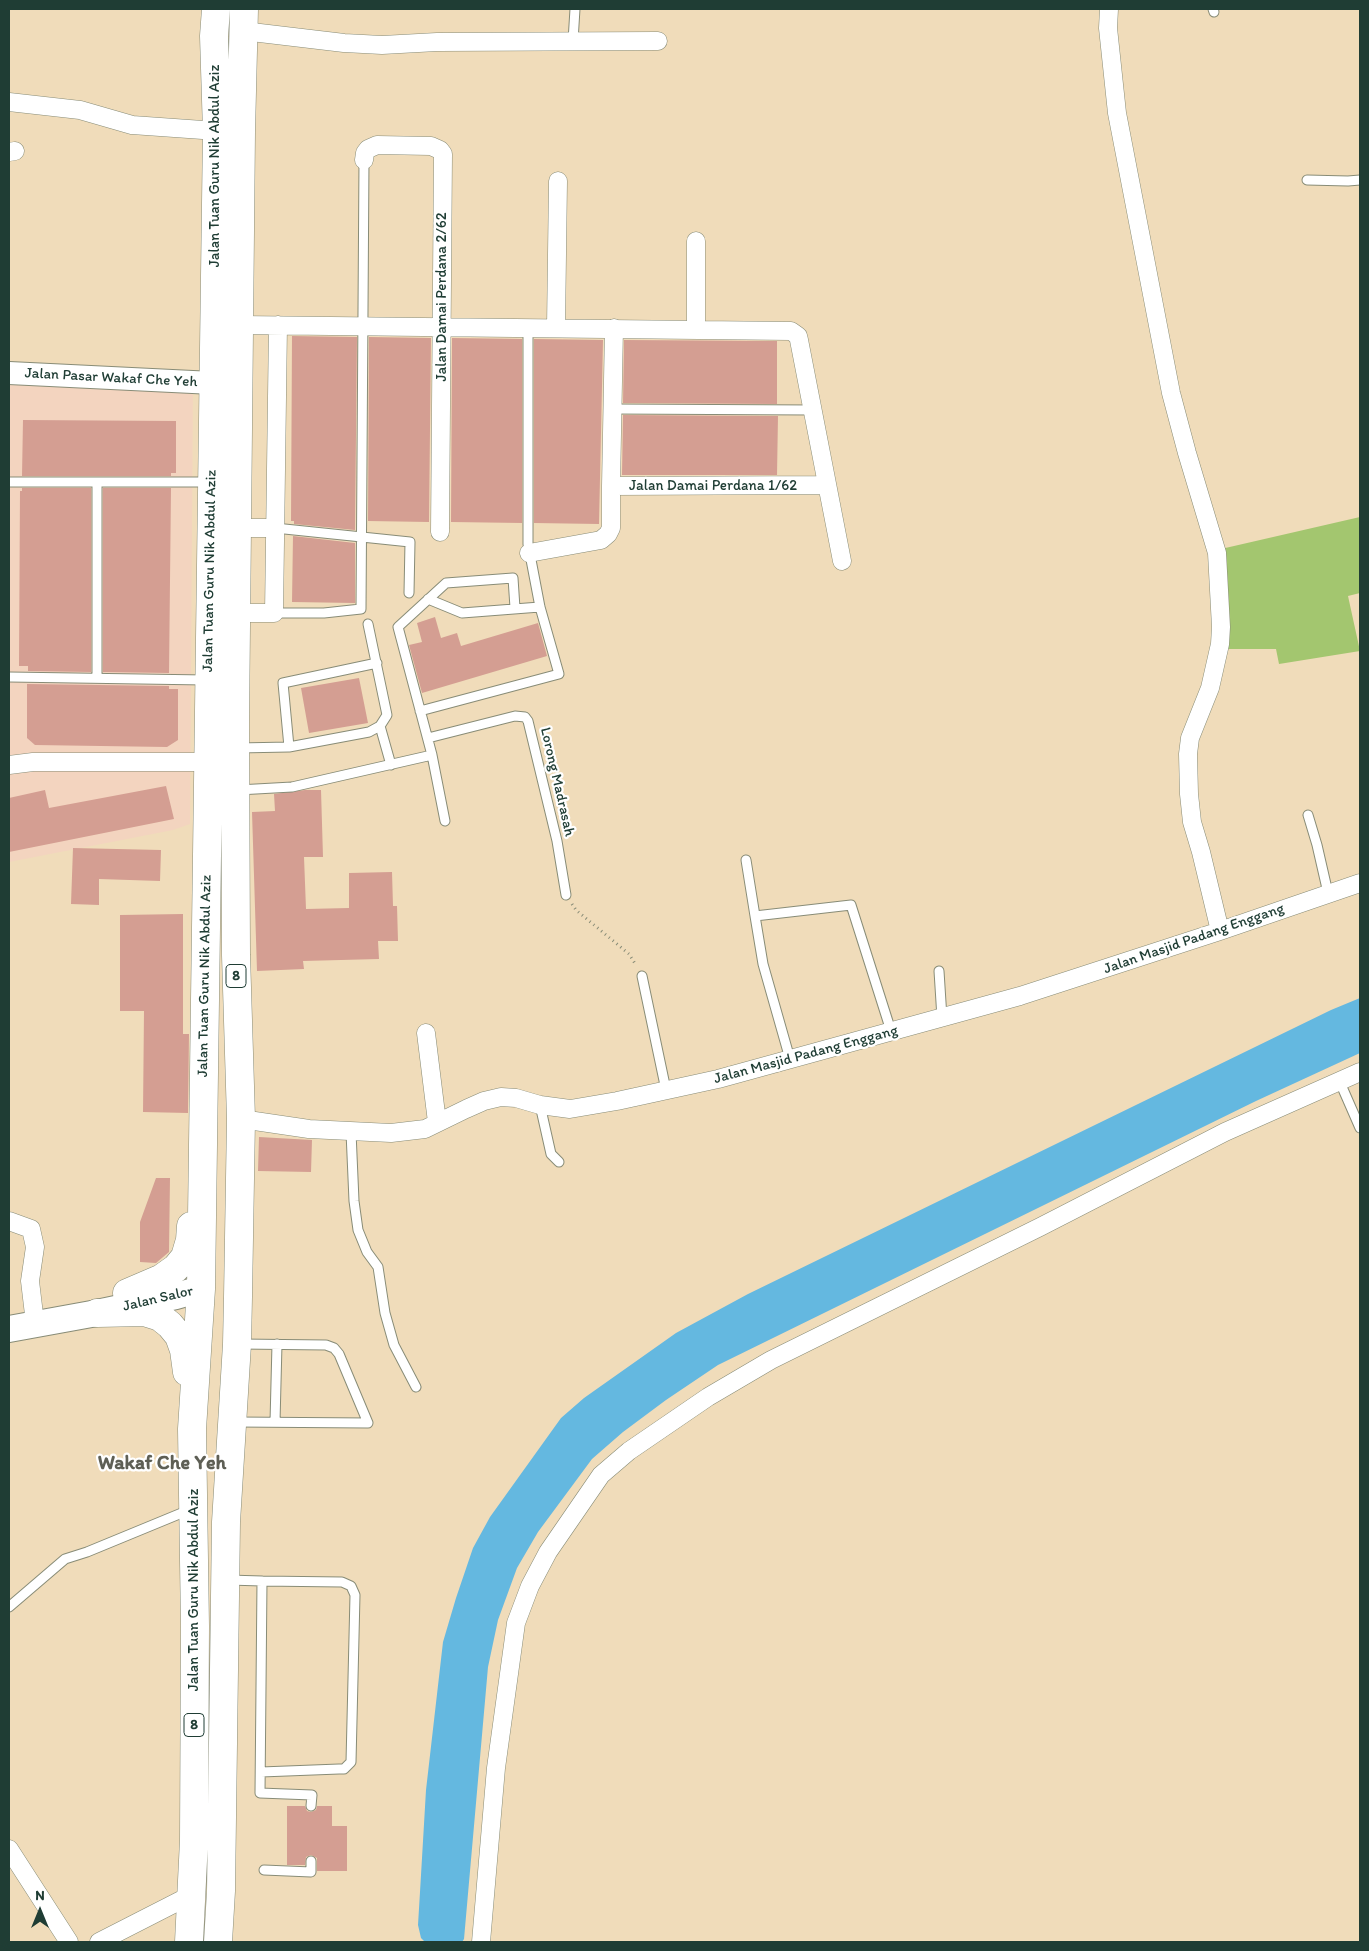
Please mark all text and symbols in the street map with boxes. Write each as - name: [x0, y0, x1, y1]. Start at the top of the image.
- street label: Jalan Tuan Guru Nik Abdul Aziz: [206, 65, 224, 267]
- street label: Jalan Damai Perdana 2/62: [433, 212, 451, 382]
- street label: Jalan Pasar Wakaf Che Yeh: [24, 364, 198, 392]
- street label: Jalan Tuan Guru Nik Abdul Aziz: [199, 470, 221, 672]
- street label: Jalan Damai Perdana 1/62: [629, 477, 797, 495]
- street label: Lorong Madrasah: [536, 726, 578, 838]
- street label: Jalan Tuan Guru Nik Abdul Aziz: [194, 875, 216, 1077]
- street label: Jalan Masjid Padang Enggang: [1101, 900, 1287, 978]
- road number: 8: [226, 964, 246, 988]
- street label: Jalan Masjid Padang Enggang: [712, 1022, 900, 1088]
- street label: Jalan Salor: [121, 1282, 195, 1316]
- district label: Wakaf Che Yeh: [98, 1452, 226, 1476]
- street label: Jalan Tuan Guru Nik Abdul Aziz: [185, 1489, 203, 1691]
- road number: 8: [184, 1714, 204, 1736]
- north arrow: [15, 1886, 65, 1936]
- text: N: [35, 1887, 45, 1904]

